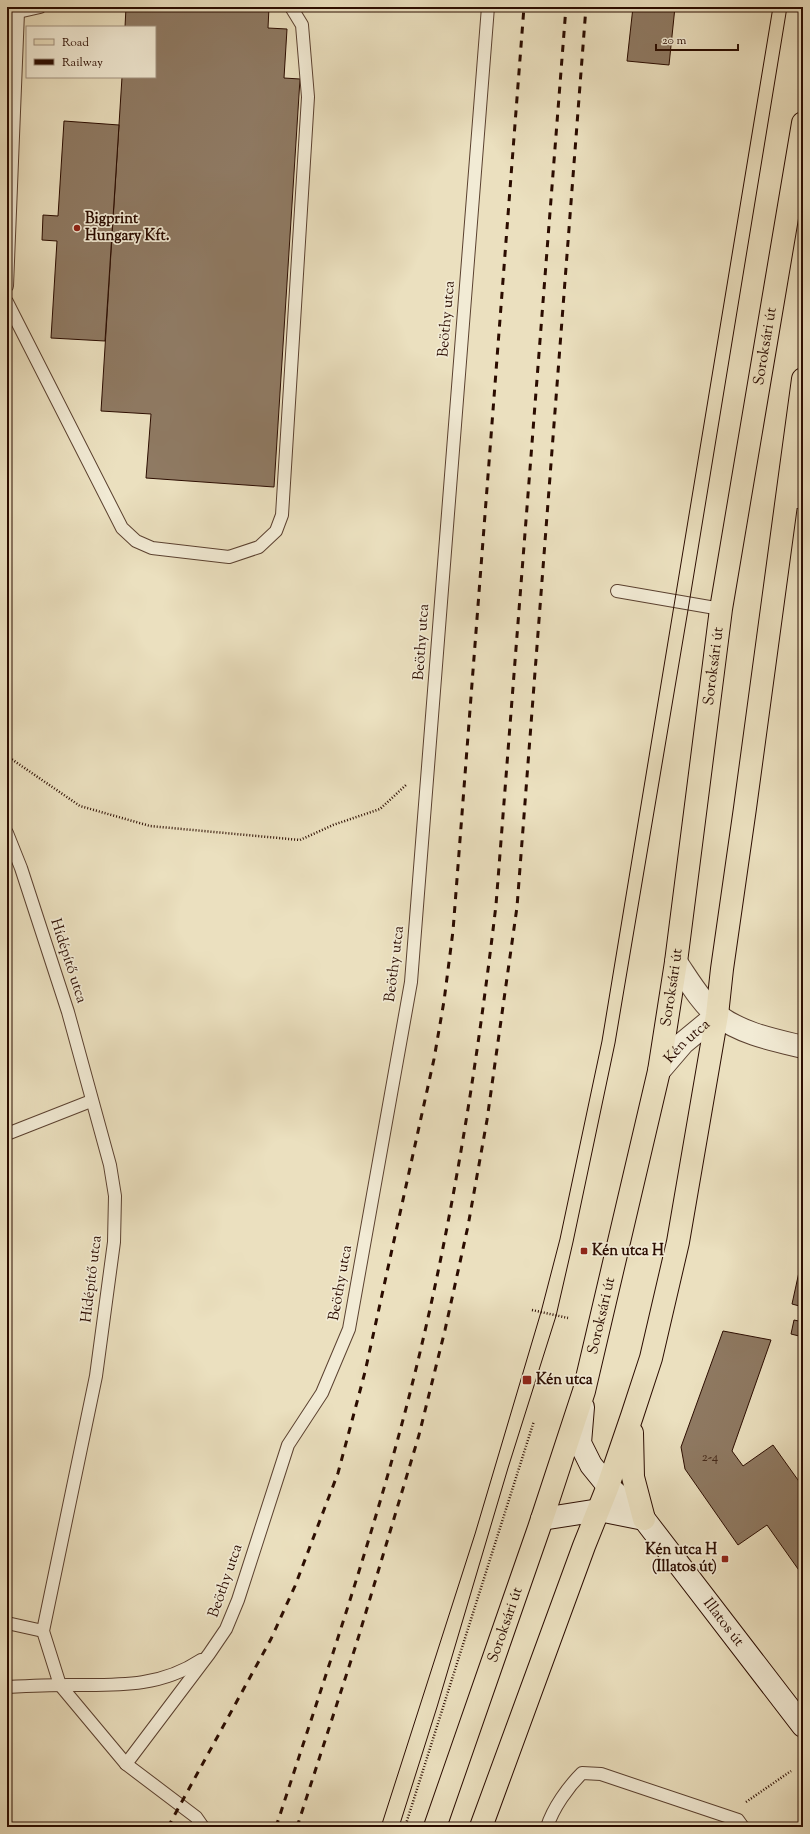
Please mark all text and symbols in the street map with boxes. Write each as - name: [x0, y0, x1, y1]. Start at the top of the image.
- legend: [26, 26, 156, 78]
- scale bar: [656, 26, 738, 52]
- text: 20 m: [662, 32, 687, 50]
- text: Road: [62, 34, 89, 52]
- text: Railway: [62, 54, 103, 72]
- place label: Bigprint Hungary Kft.: [85, 209, 170, 247]
- marker: Bigprint Hungary Kft.: [72, 223, 82, 233]
- street label: Beöthy utca: [433, 280, 461, 358]
- street label: Soroksári út: [748, 306, 782, 387]
- street label: Beöthy utca: [409, 603, 435, 681]
- street label: Soroksári út: [698, 626, 729, 706]
- street label: Hídépítő utca: [44, 916, 92, 1006]
- street label: Beöthy utca: [380, 925, 410, 1003]
- street label: Soroksári út: [656, 947, 688, 1028]
- street label: Kén utca: [659, 1014, 715, 1068]
- street label: Hídépítő utca: [76, 1234, 108, 1324]
- place label: Kén utca H: [592, 1241, 664, 1262]
- street label: Beöthy utca: [324, 1243, 358, 1322]
- marker: Kén utca H: [579, 1246, 589, 1256]
- street label: Soroksári út: [582, 1275, 621, 1356]
- place label: Kén utca: [536, 1370, 593, 1391]
- marker: Kén utca: [521, 1374, 533, 1386]
- house number: 2-4: [702, 1449, 719, 1467]
- place label: Kén utca H (Illatos út): [645, 1540, 717, 1578]
- street label: Beöthy utca: [204, 1541, 248, 1621]
- marker: Kén utca H (Illatos út): [720, 1554, 730, 1564]
- street label: Soroksári út: [482, 1584, 528, 1665]
- street label: Illatos út: [698, 1594, 749, 1651]

